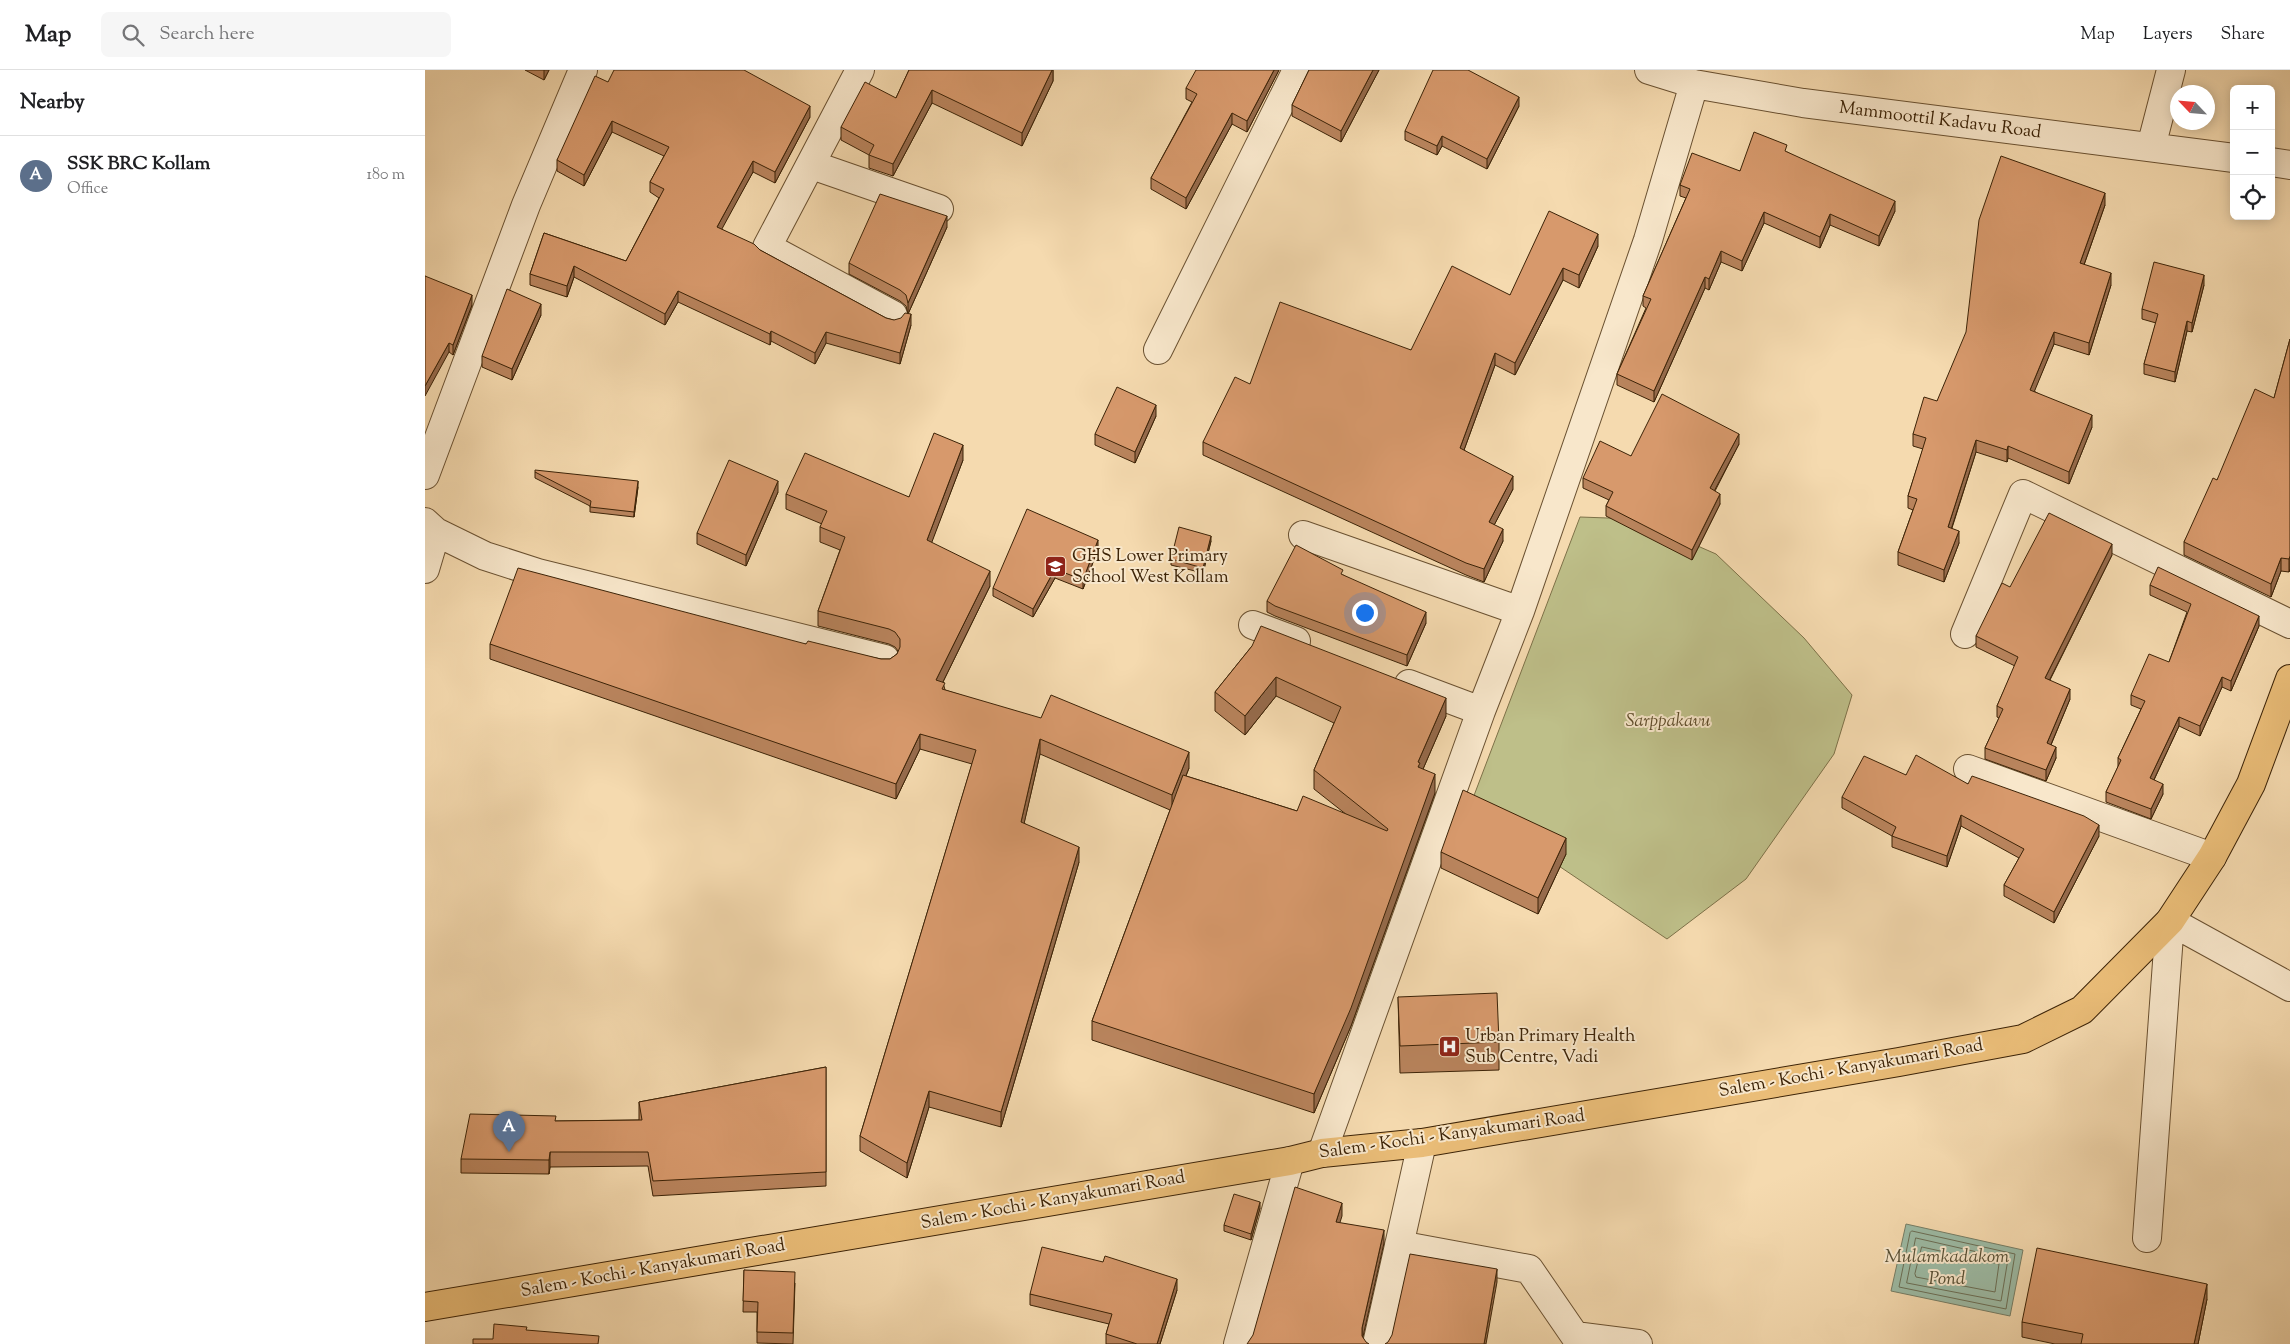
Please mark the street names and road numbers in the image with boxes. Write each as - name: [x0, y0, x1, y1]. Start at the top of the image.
- street label: Mammoottil Kadavu Road: [1837, 96, 2043, 146]
- street label: Salem - Kochi - Kanyakumari Road: [1717, 1033, 1985, 1105]
- street label: Salem - Kochi - Kanyakumari Road: [1317, 1103, 1587, 1167]
- street label: Salem - Kochi - Kanyakumari Road: [919, 1165, 1187, 1237]
- street label: Salem - Kochi - Kanyakumari Road: [519, 1233, 787, 1305]

